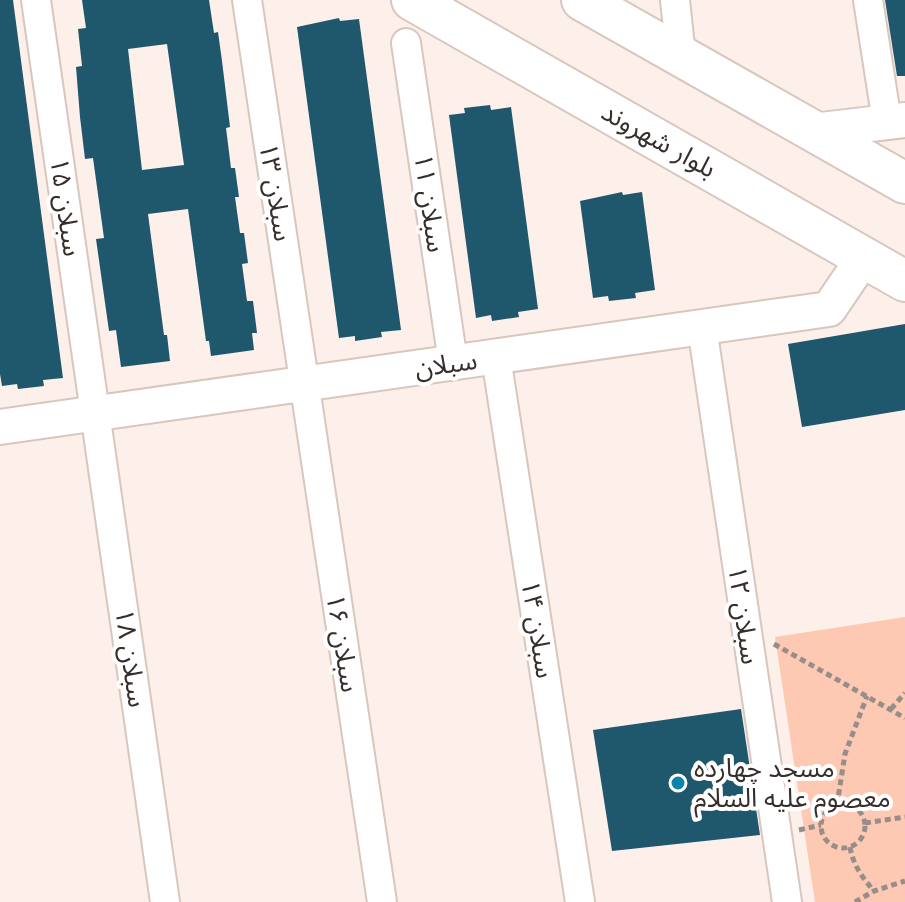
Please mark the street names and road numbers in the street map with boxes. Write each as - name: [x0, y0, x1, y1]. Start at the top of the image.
- street label: بلوار شهروند: [596, 95, 722, 185]
- street label: سبلان ۱۳: [252, 140, 300, 244]
- street label: سبلان ۱۱: [407, 152, 453, 254]
- street label: سبلان ۱۵: [43, 156, 89, 258]
- street label: سبلان: [413, 344, 479, 384]
- street label: سبلان ۱۲: [721, 564, 767, 666]
- street label: سبلان ۱۴: [514, 577, 562, 681]
- street label: سبلان ۱۶: [319, 591, 367, 695]
- street label: سبلان ۱۸: [108, 607, 154, 709]

